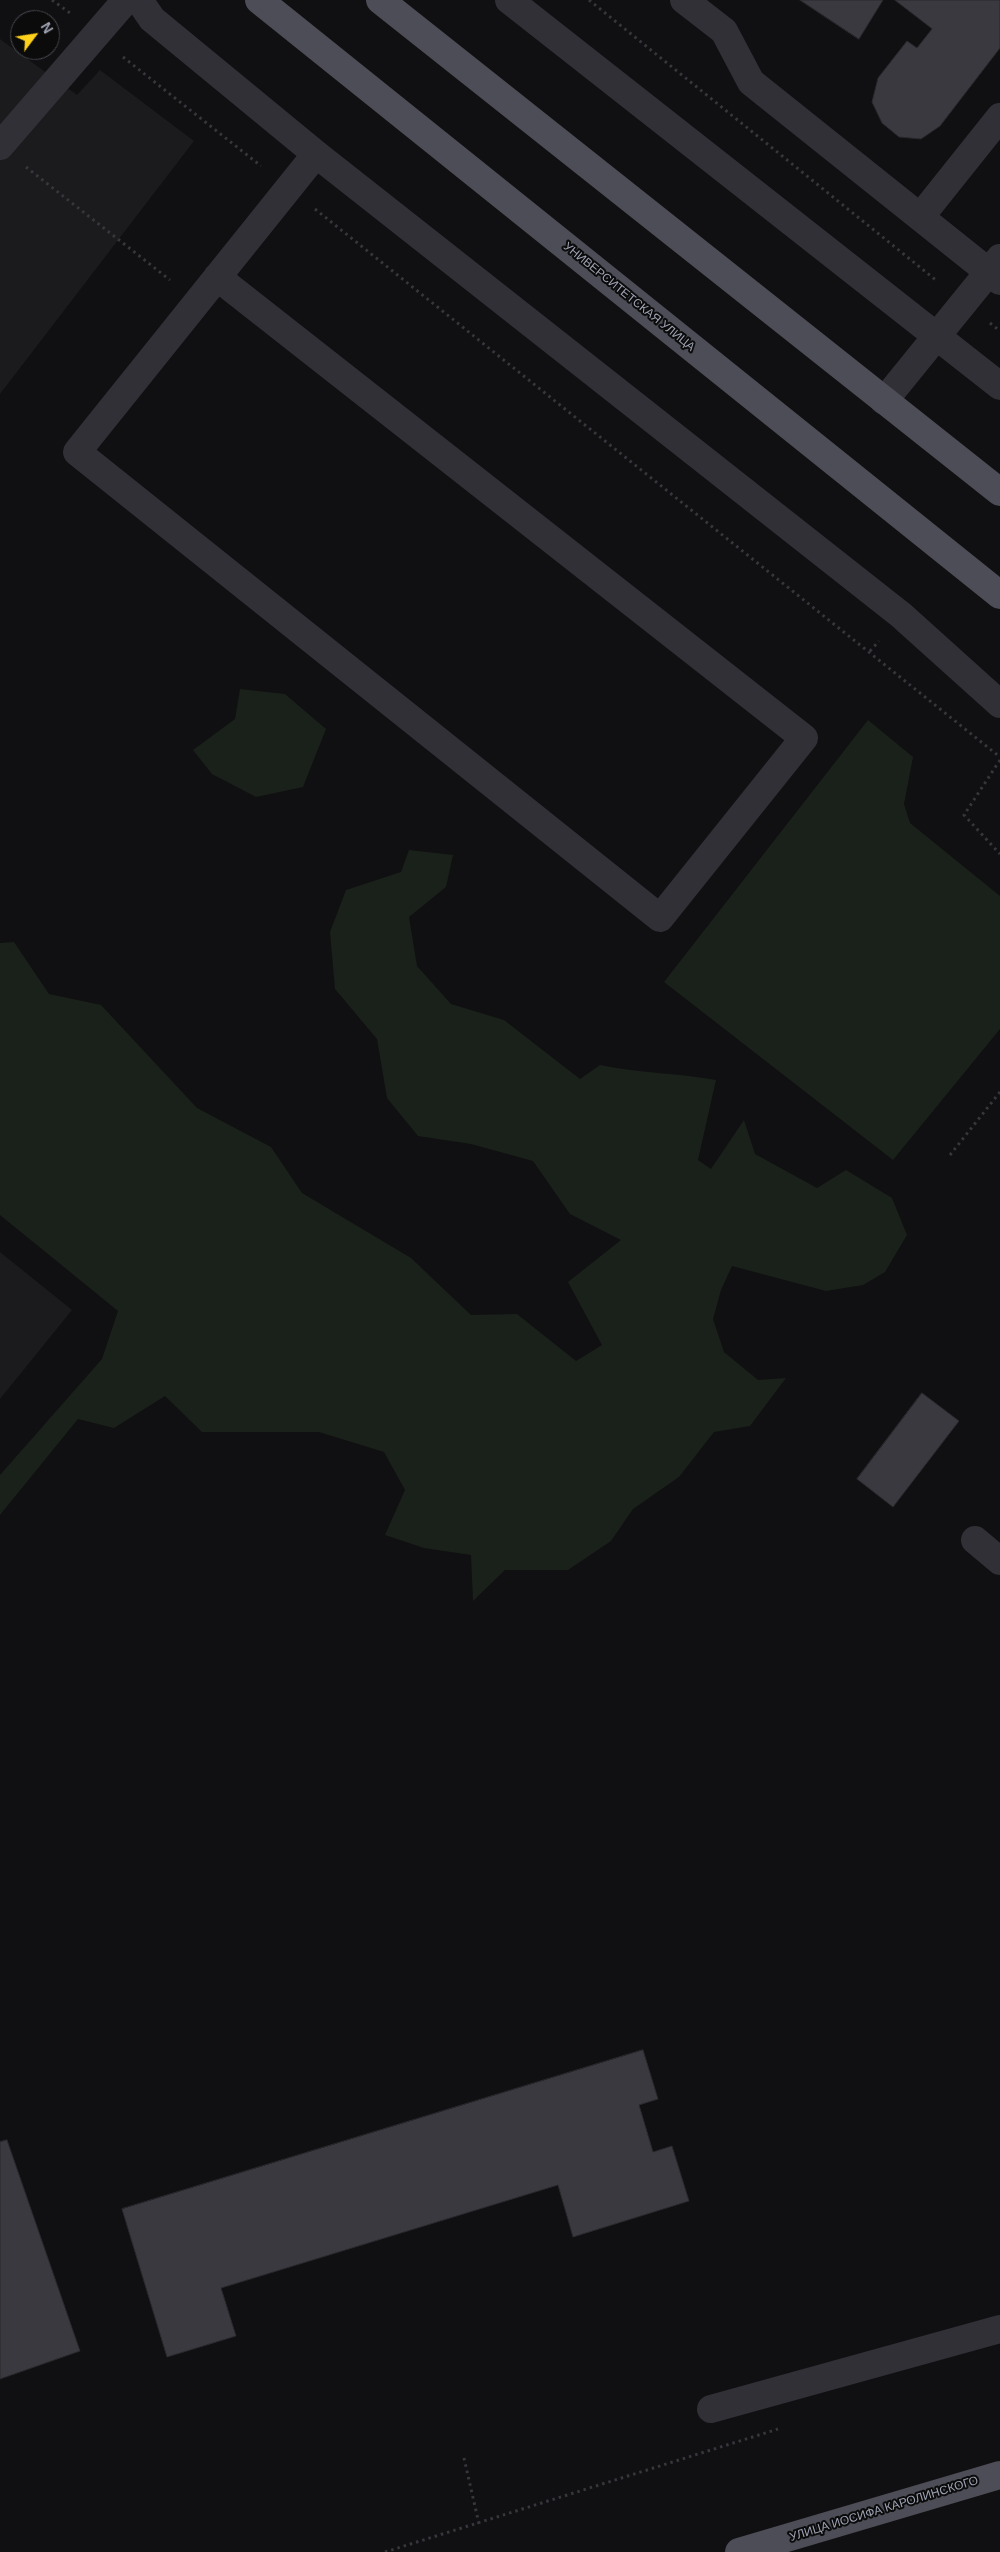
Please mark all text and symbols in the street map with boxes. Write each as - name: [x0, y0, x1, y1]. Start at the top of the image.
- north arrow: [10, 10, 60, 60]
- text: N: [38, 19, 56, 36]
- street label: УНИВЕРСИТЕТСКАЯ УЛИЦА: [560, 239, 698, 355]
- street label: УЛИЦА ИОСИФА КАРОЛИНСКОГО: [788, 2473, 980, 2545]

